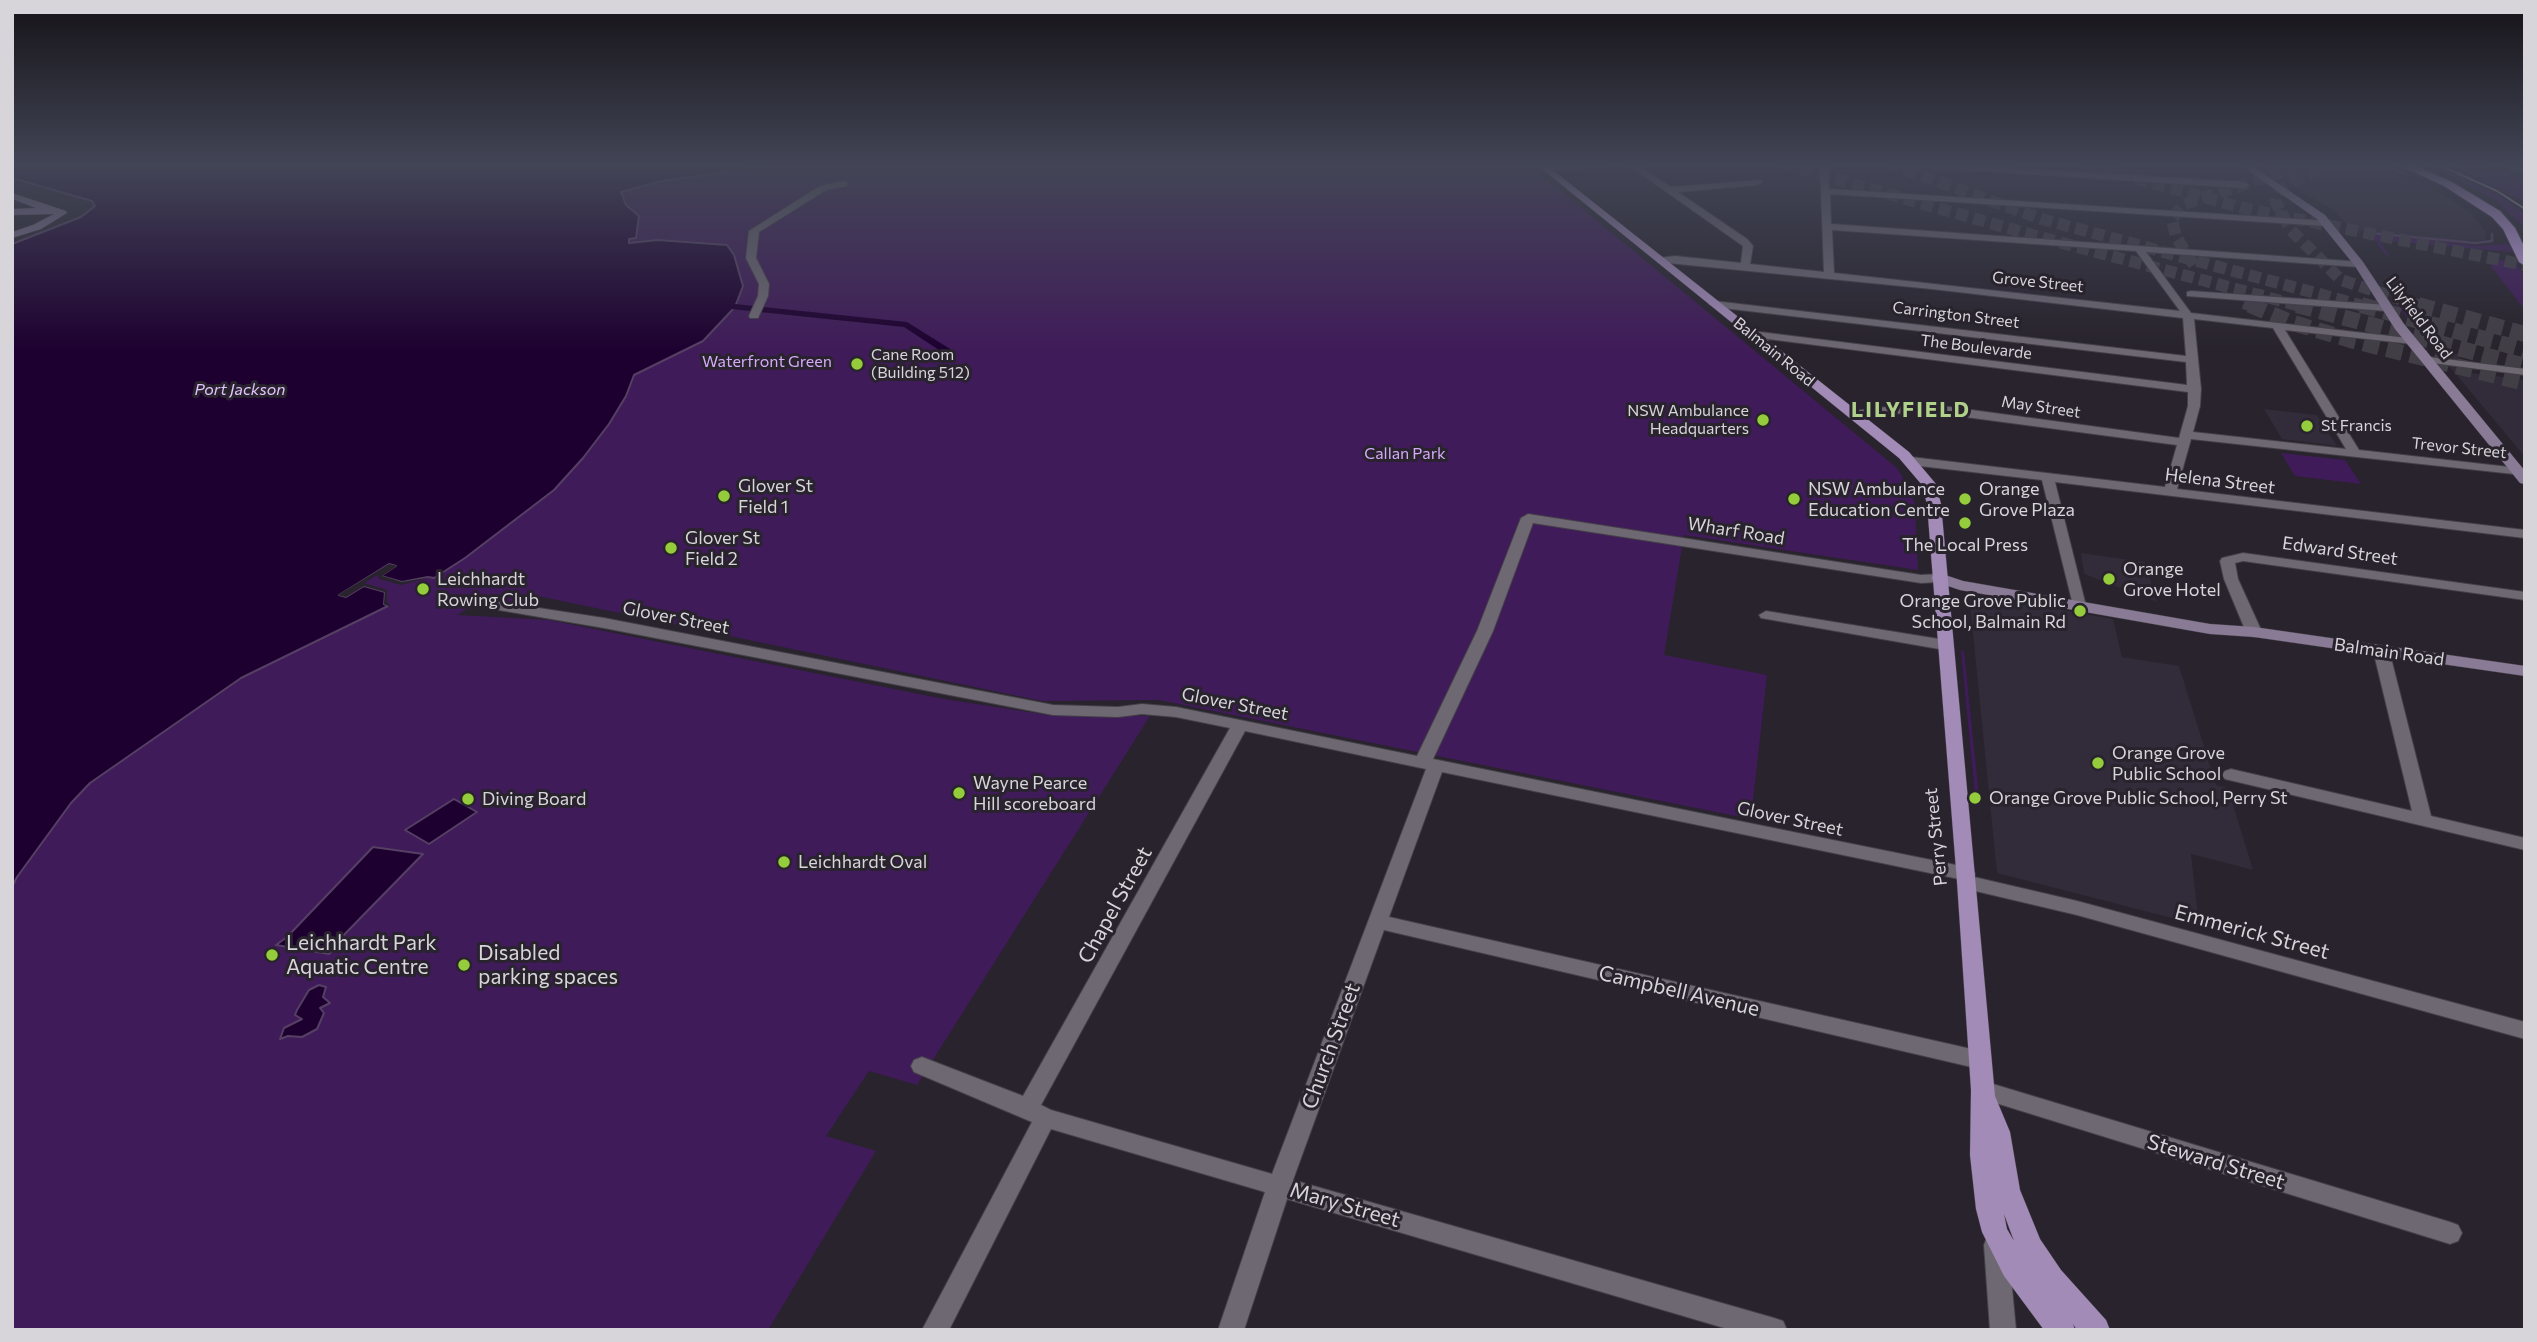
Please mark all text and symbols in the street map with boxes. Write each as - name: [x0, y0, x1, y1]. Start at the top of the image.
- street label: Grove Street: [1991, 268, 2085, 296]
- street label: Lilyfield Road: [2382, 273, 2456, 363]
- street label: Carrington Street: [1892, 298, 2020, 332]
- street label: Balmain Road: [1730, 313, 1818, 391]
- street label: The Boulevarde: [1919, 331, 2033, 363]
- place label: Cane Room (Building 512): [871, 345, 970, 383]
- park label: Waterfront Green: [702, 352, 832, 372]
- marker: Cane Room (Building 512): [849, 356, 865, 372]
- water label: Port Jackson: [195, 380, 285, 400]
- street label: May Street: [2000, 392, 2082, 422]
- district label: LILYFIELD: [1852, 397, 1970, 423]
- place label: NSW Ambulance Headquarters: [1627, 401, 1749, 439]
- marker: NSW Ambulance Headquarters: [1755, 412, 1771, 428]
- place label: St Francis: [2321, 416, 2392, 436]
- marker: St Francis: [2299, 418, 2315, 434]
- street label: Trevor Street: [2411, 433, 2507, 463]
- park label: Callan Park: [1364, 444, 1446, 464]
- street label: Helena Street: [2164, 464, 2276, 498]
- place label: Glover St Field 1: [738, 475, 813, 518]
- place label: NSW Ambulance Education Centre: [1808, 478, 1950, 520]
- place label: Orange Grove Plaza: [1979, 478, 2075, 520]
- marker: Glover St Field 1: [716, 488, 732, 504]
- marker: NSW Ambulance Education Centre: [1786, 491, 1802, 507]
- marker: Orange Grove Plaza: [1957, 491, 1973, 507]
- street label: Wharf Road: [1686, 513, 1786, 549]
- marker: The Local Press: [1957, 515, 1973, 531]
- place label: Glover St Field 2: [685, 527, 760, 570]
- street label: Edward Street: [2281, 532, 2399, 570]
- place label: The Local Press: [1902, 534, 2028, 556]
- marker: Glover St Field 2: [663, 540, 679, 556]
- place label: Orange Grove Hotel: [2123, 558, 2221, 600]
- place label: Leichhardt Rowing Club: [437, 568, 539, 610]
- marker: Orange Grove Hotel: [2101, 571, 2117, 587]
- marker: Leichhardt Rowing Club: [415, 581, 431, 597]
- place label: Orange Grove Public School, Balmain Rd: [1900, 590, 2066, 632]
- street label: Glover Street: [621, 597, 731, 639]
- marker: Orange Grove Public School, Balmain Rd: [2072, 603, 2088, 619]
- street label: Balmain Road: [2332, 634, 2446, 670]
- street label: Glover Street: [1180, 683, 1290, 725]
- place label: Orange Grove Public School: [2112, 742, 2225, 784]
- marker: Orange Grove Public School: [2090, 755, 2106, 771]
- place label: Wayne Pearce Hill scoreboard: [973, 772, 1096, 814]
- marker: Wayne Pearce Hill scoreboard: [951, 785, 967, 801]
- street label: Perry Street: [1920, 787, 1952, 887]
- place label: Orange Grove Public School, Perry St: [1989, 787, 2288, 809]
- place label: Diving Board: [482, 788, 586, 810]
- marker: Orange Grove Public School, Perry St: [1967, 790, 1983, 806]
- marker: Diving Board: [460, 791, 476, 807]
- street label: Glover Street: [1735, 797, 1845, 841]
- street label: Chapel Street: [1073, 842, 1157, 968]
- place label: Leichhardt Oval: [798, 851, 927, 873]
- marker: Leichhardt Oval: [776, 854, 792, 870]
- street label: Emmerick Street: [2172, 899, 2332, 965]
- place label: Leichhardt Park Aquatic Centre: [286, 930, 437, 980]
- place label: Disabled parking spaces: [478, 940, 618, 990]
- marker: Leichhardt Park Aquatic Centre: [264, 947, 280, 963]
- marker: Disabled parking spaces: [456, 957, 472, 973]
- street label: Campbell Avenue: [1596, 960, 1762, 1022]
- street label: Church Street: [1297, 980, 1365, 1112]
- street label: Steward Street: [2144, 1129, 2288, 1195]
- street label: Mary Street: [1287, 1177, 1403, 1233]

